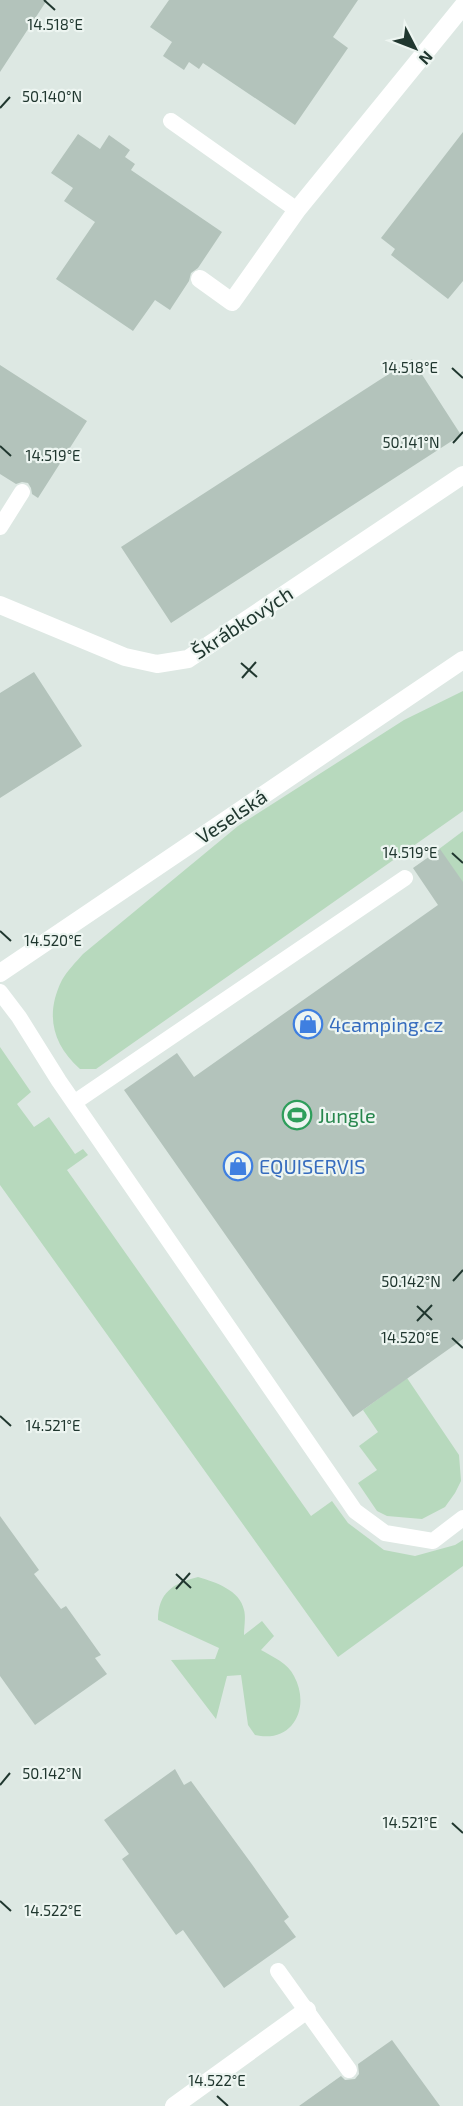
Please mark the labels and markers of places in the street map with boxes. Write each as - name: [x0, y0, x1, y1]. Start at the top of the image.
- shop icon: 4camping.cz: [292, 1008, 324, 1040]
- place label: 4camping.cz: [329, 1012, 443, 1036]
- sports icon: Jungle: [281, 1099, 313, 1131]
- place label: Jungle: [318, 1103, 376, 1127]
- shop icon: EQUISERVIS: [222, 1150, 254, 1182]
- place label: EQUISERVIS: [259, 1154, 365, 1178]

